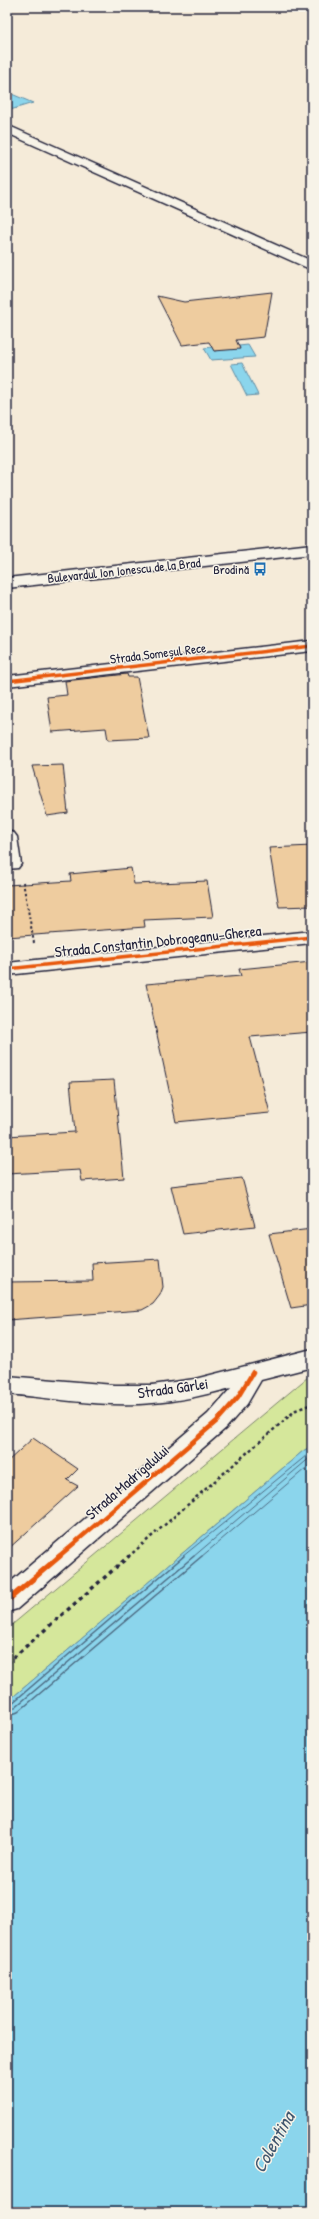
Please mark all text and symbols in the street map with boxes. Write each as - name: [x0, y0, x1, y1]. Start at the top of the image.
- street label: Bulevardul Ion Ionescu de la Brad: [47, 553, 201, 587]
- place label: Brodină: [213, 560, 249, 578]
- bus stop icon: Brodină: [252, 561, 268, 577]
- street label: Strada Someșul Rece: [109, 638, 207, 668]
- street label: Strada Constantin Dobrogeanu-Gherea: [54, 920, 263, 962]
- street label: Strada Gârlei: [136, 1373, 210, 1403]
- street label: Strada Madrigalului: [81, 1440, 173, 1524]
- water label: Colentina: [246, 2105, 302, 2177]

